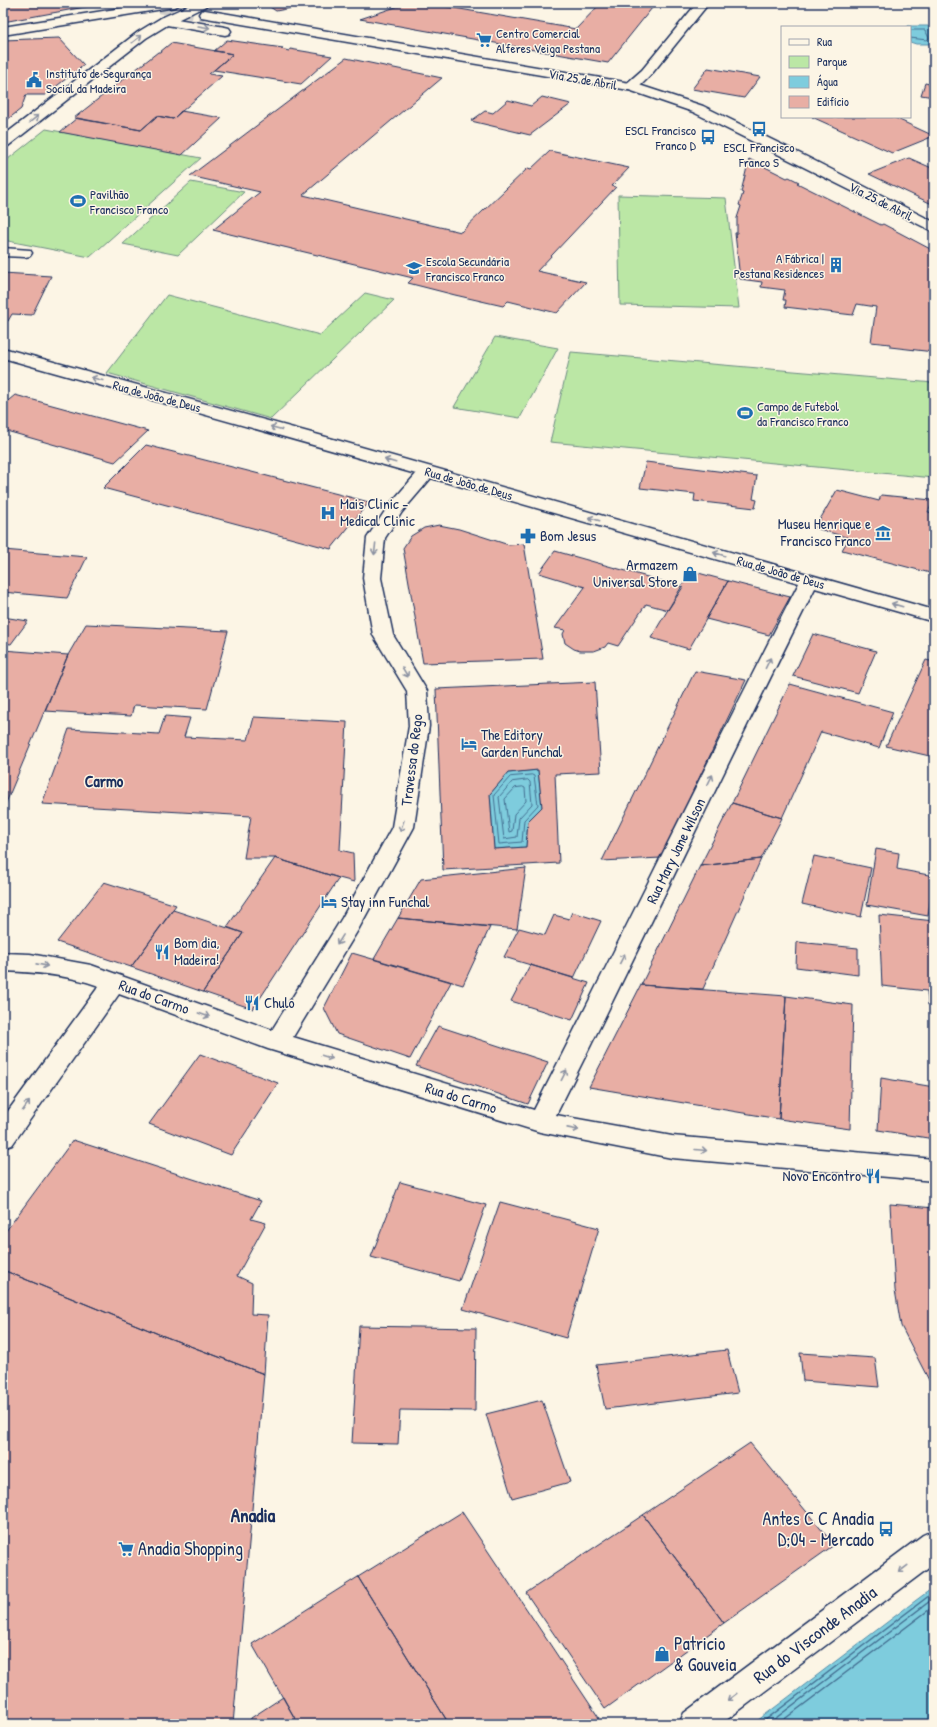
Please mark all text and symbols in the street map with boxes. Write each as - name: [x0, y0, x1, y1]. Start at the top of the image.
- one-way arrow: [197, 24, 210, 32]
- place label: Centro Comercial Alferes Veiga Pestana: [496, 24, 600, 57]
- legend: [781, 26, 911, 118]
- supermarket icon: Centro Comercial Alferes Veiga Pestana: [475, 31, 493, 49]
- text: Rua: [817, 33, 832, 50]
- one-way arrow: [131, 35, 142, 43]
- text: Parque: [817, 53, 847, 70]
- place label: Instituto de Segurança Social da Madeira: [46, 64, 151, 97]
- street label: Via 25 de Abril: [547, 64, 619, 94]
- public building icon: Instituto de Segurança Social da Madeira: [25, 71, 43, 89]
- text: Água: [817, 73, 838, 90]
- text: Edifício: [817, 93, 849, 110]
- one-way arrow: [28, 115, 39, 123]
- bus stop icon: ESCL Francisco Franco S: [750, 120, 768, 138]
- place label: ESCL Francisco Franco D: [625, 121, 697, 154]
- bus stop icon: ESCL Francisco Franco D: [699, 128, 717, 146]
- place label: ESCL Francisco Franco S: [724, 138, 794, 171]
- street label: Via 25 de Abril: [846, 177, 916, 225]
- place label: Pavilhão Francisco Franco: [89, 185, 168, 218]
- sports icon: Pavilhão Francisco Franco: [69, 192, 87, 210]
- place label: A Fábrica | Pestana Residences: [734, 249, 824, 282]
- place label: Escola Secundária Francisco Franco: [425, 252, 509, 285]
- building icon: A Fábrica | Pestana Residences: [827, 256, 845, 274]
- school or university icon: Escola Secundária Francisco Franco: [405, 259, 423, 277]
- one-way arrow: [90, 375, 103, 382]
- street label: Rua de João de Deus: [111, 376, 203, 416]
- place label: Campo de Futebol da Francisco Franco: [757, 397, 848, 430]
- sports icon: Campo de Futebol da Francisco Franco: [736, 404, 754, 422]
- one-way arrow: [270, 424, 283, 432]
- one-way arrow: [384, 457, 397, 464]
- street label: Rua de João de Deus: [423, 462, 515, 504]
- place label: Mais Clinic - Medical Clinic: [340, 493, 415, 531]
- hospital icon: Mais Clinic - Medical Clinic: [319, 504, 337, 522]
- place label: Museu Henrique e Francisco Franco: [778, 513, 871, 551]
- one-way arrow: [587, 514, 600, 522]
- museum icon: Museu Henrique e Francisco Franco: [874, 524, 892, 542]
- place label: Bom Jesus: [540, 525, 597, 546]
- pharmacy icon: Bom Jesus: [519, 527, 537, 545]
- one-way arrow: [371, 542, 379, 555]
- one-way arrow: [712, 550, 725, 557]
- street label: Rua de João de Deus: [735, 551, 827, 593]
- place label: Armazem Universal Store: [593, 554, 678, 592]
- shop icon: Armazem Universal Store: [681, 565, 699, 583]
- one-way arrow: [890, 601, 903, 608]
- one-way arrow: [764, 657, 772, 669]
- one-way arrow: [401, 666, 409, 677]
- street label: Travessa do Rego: [395, 713, 428, 807]
- place label: The Editory Garden Funchal: [481, 724, 562, 762]
- hotel icon: The Editory Garden Funchal: [460, 735, 478, 753]
- district label: Carmo: [85, 770, 124, 792]
- one-way arrow: [707, 774, 714, 786]
- street label: Rua Mary Jane Wilson: [641, 794, 710, 907]
- one-way arrow: [398, 820, 405, 833]
- place label: Stay inn Funchal: [341, 891, 430, 912]
- hotel icon: Stay inn Funchal: [320, 893, 338, 911]
- place label: Bom dia, Madeira!: [174, 932, 219, 970]
- one-way arrow: [335, 934, 343, 946]
- restaurant icon: Bom dia, Madeira!: [153, 943, 171, 961]
- one-way arrow: [619, 953, 626, 965]
- one-way arrow: [35, 961, 48, 969]
- street label: Rua do Carmo: [116, 974, 192, 1019]
- place label: Chulo: [264, 992, 295, 1013]
- restaurant icon: Chulo: [243, 994, 261, 1012]
- one-way arrow: [198, 1012, 211, 1019]
- one-way arrow: [321, 1054, 334, 1061]
- one-way arrow: [560, 1069, 568, 1081]
- street label: Rua do Carmo: [423, 1077, 499, 1118]
- one-way arrow: [22, 1101, 30, 1112]
- one-way arrow: [566, 1125, 579, 1133]
- one-way arrow: [694, 1146, 707, 1154]
- place label: Novo Encontro: [782, 1165, 861, 1186]
- restaurant icon: Novo Encontro: [864, 1167, 882, 1185]
- district label: Anadia: [231, 1502, 276, 1528]
- place label: Antes C C Anadia D;04 - Mercado: [763, 1506, 874, 1552]
- bus stop icon: Antes C C Anadia D;04 - Mercado: [877, 1520, 895, 1538]
- place label: Anadia Shopping: [138, 1536, 243, 1561]
- supermarket icon: Anadia Shopping: [117, 1540, 135, 1558]
- one-way arrow: [898, 1565, 909, 1573]
- street label: Rua do Visconde Anadia: [748, 1580, 882, 1689]
- place label: Patricio & Gouveia: [674, 1631, 736, 1677]
- shop icon: Patricio & Gouveia: [653, 1645, 671, 1663]
- one-way arrow: [726, 1693, 737, 1701]

